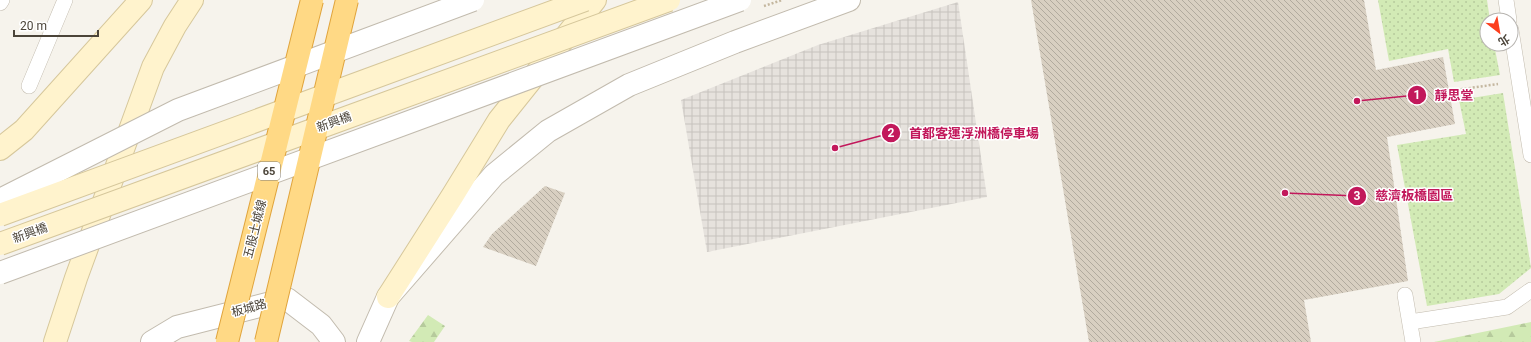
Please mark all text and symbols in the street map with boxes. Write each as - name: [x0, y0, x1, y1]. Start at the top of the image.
- scale bar: [14, 12, 98, 38]
- north arrow: [1479, 12, 1519, 52]
- text: 20 m: [20, 19, 47, 33]
- text: 北: [1496, 32, 1512, 49]
- callout: 靜思堂: [1407, 83, 1482, 108]
- text: 1: [1414, 88, 1420, 102]
- text: 靜思堂: [1434, 88, 1474, 103]
- street label: 新興橋: [315, 109, 353, 135]
- callout: 首都客運浮洲橋停車場: [881, 120, 1047, 145]
- text: 2: [888, 126, 895, 140]
- text: 首都客運浮洲橋停車場: [909, 126, 1039, 141]
- road number: 65: [258, 162, 280, 180]
- callout: 慈濟板橋園區: [1347, 183, 1461, 208]
- text: 慈濟板橋園區: [1375, 188, 1453, 203]
- text: 3: [1354, 189, 1361, 203]
- street label: 五股土城線: [241, 198, 269, 260]
- street label: 新興橋: [11, 220, 49, 246]
- street label: 板城路: [230, 297, 268, 319]

